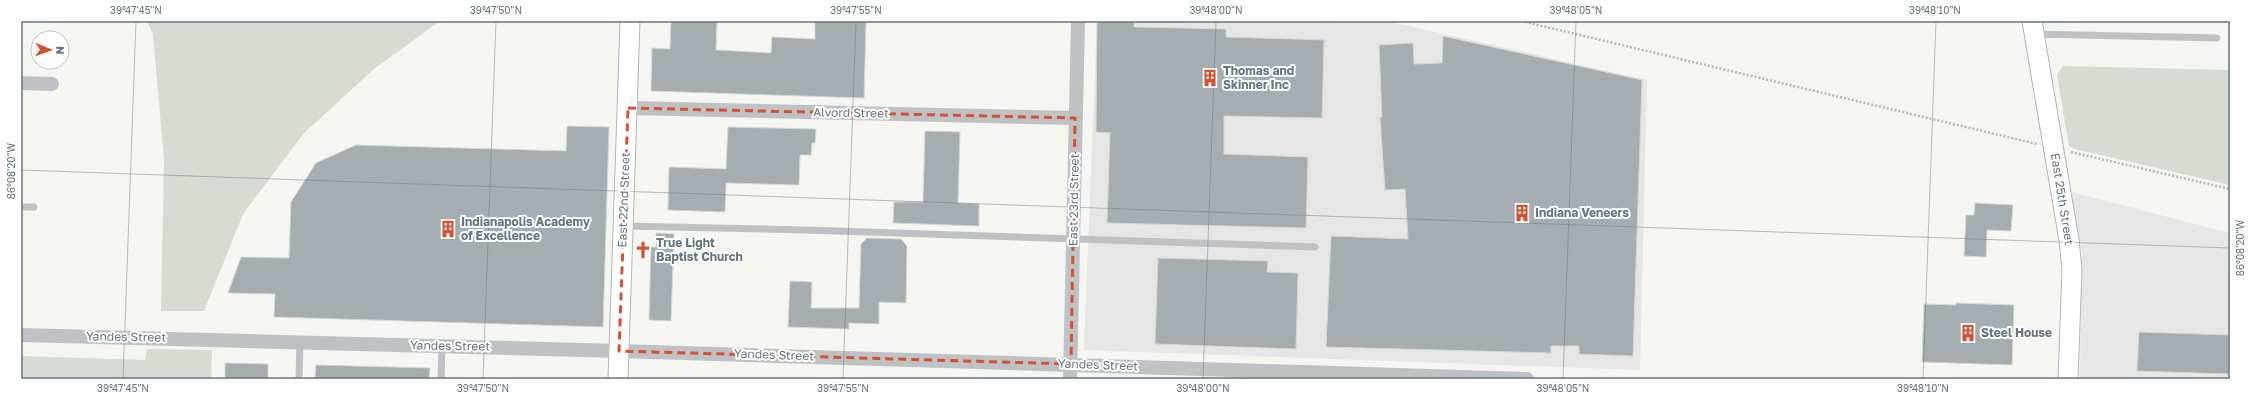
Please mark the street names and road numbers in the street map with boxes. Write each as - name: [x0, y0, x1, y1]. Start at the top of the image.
- street label: Alvord Street: [813, 104, 889, 121]
- street label: East 22nd Street: [614, 152, 633, 248]
- street label: East 25th Street: [2048, 152, 2077, 246]
- street label: East 23rd Street: [1065, 153, 1082, 246]
- street label: Yandes Street: [86, 328, 166, 345]
- street label: Yandes Street: [410, 337, 490, 354]
- street label: Yandes Street: [734, 346, 815, 363]
- street label: Yandes Street: [1058, 356, 1139, 373]

